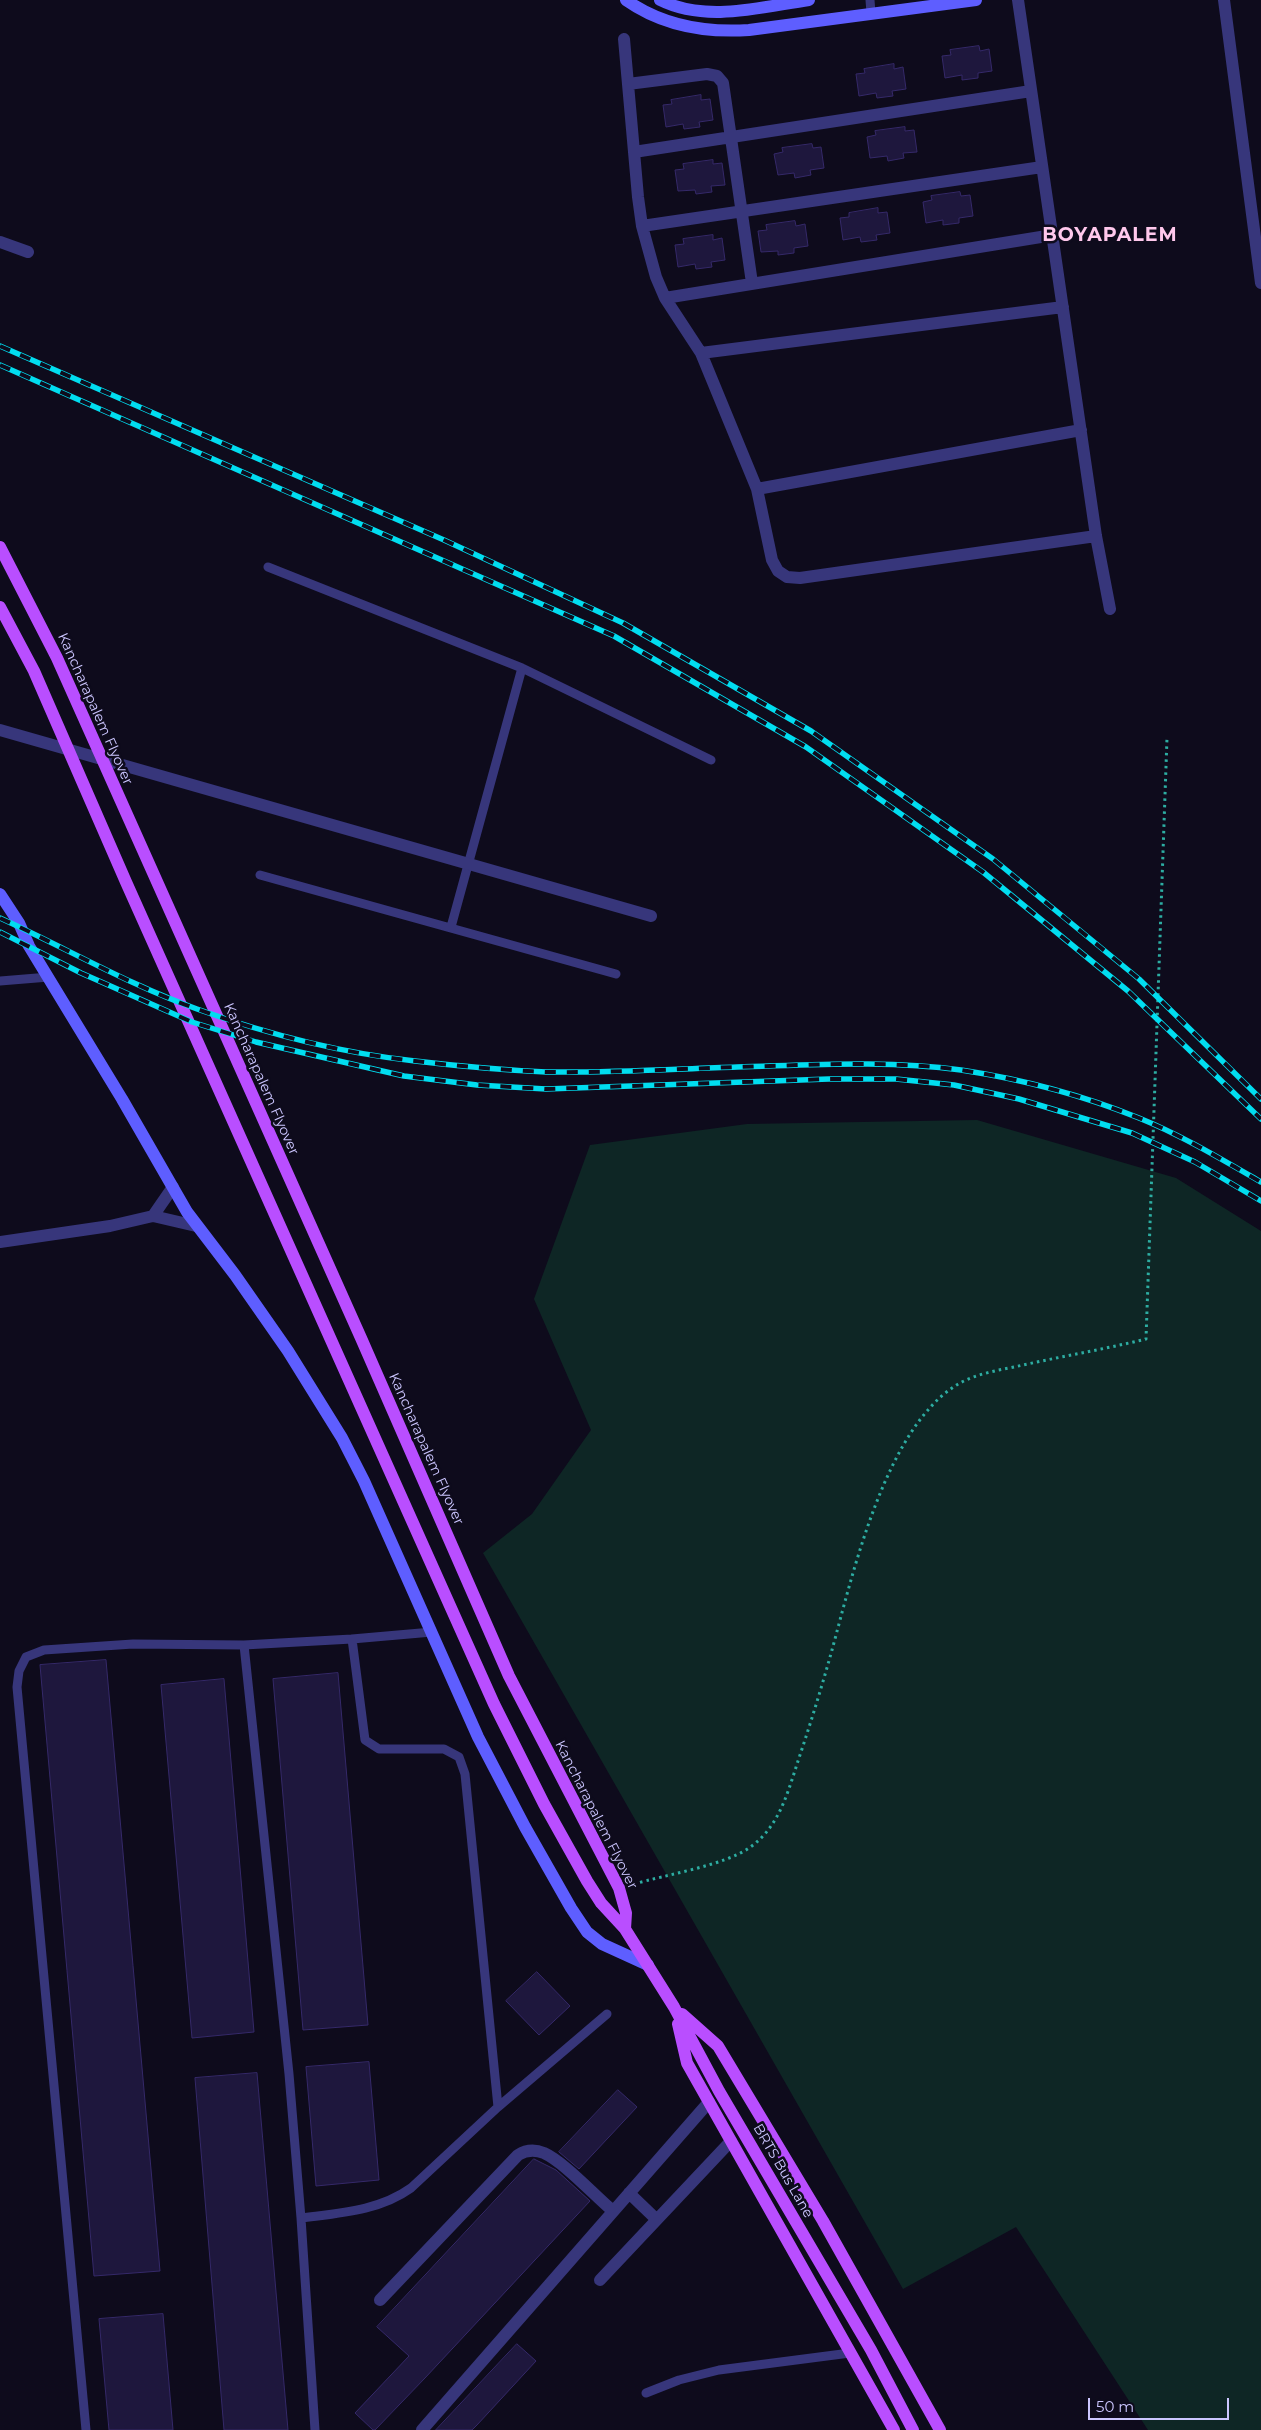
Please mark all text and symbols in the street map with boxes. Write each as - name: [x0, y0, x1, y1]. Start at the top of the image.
- district label: BOYAPALEM: [1041, 224, 1179, 246]
- street label: Kancharapalem Flyover: [54, 630, 136, 788]
- street label: Kancharapalem Flyover: [220, 1000, 302, 1158]
- street label: Kancharapalem Flyover: [385, 1370, 467, 1528]
- street label: Kancharapalem Flyover: [551, 1738, 641, 1892]
- street label: BRTS Bus Lane: [749, 2121, 817, 2221]
- scale bar: [1091, 2388, 1232, 2420]
- text: 50 m: [1096, 2397, 1134, 2416]

